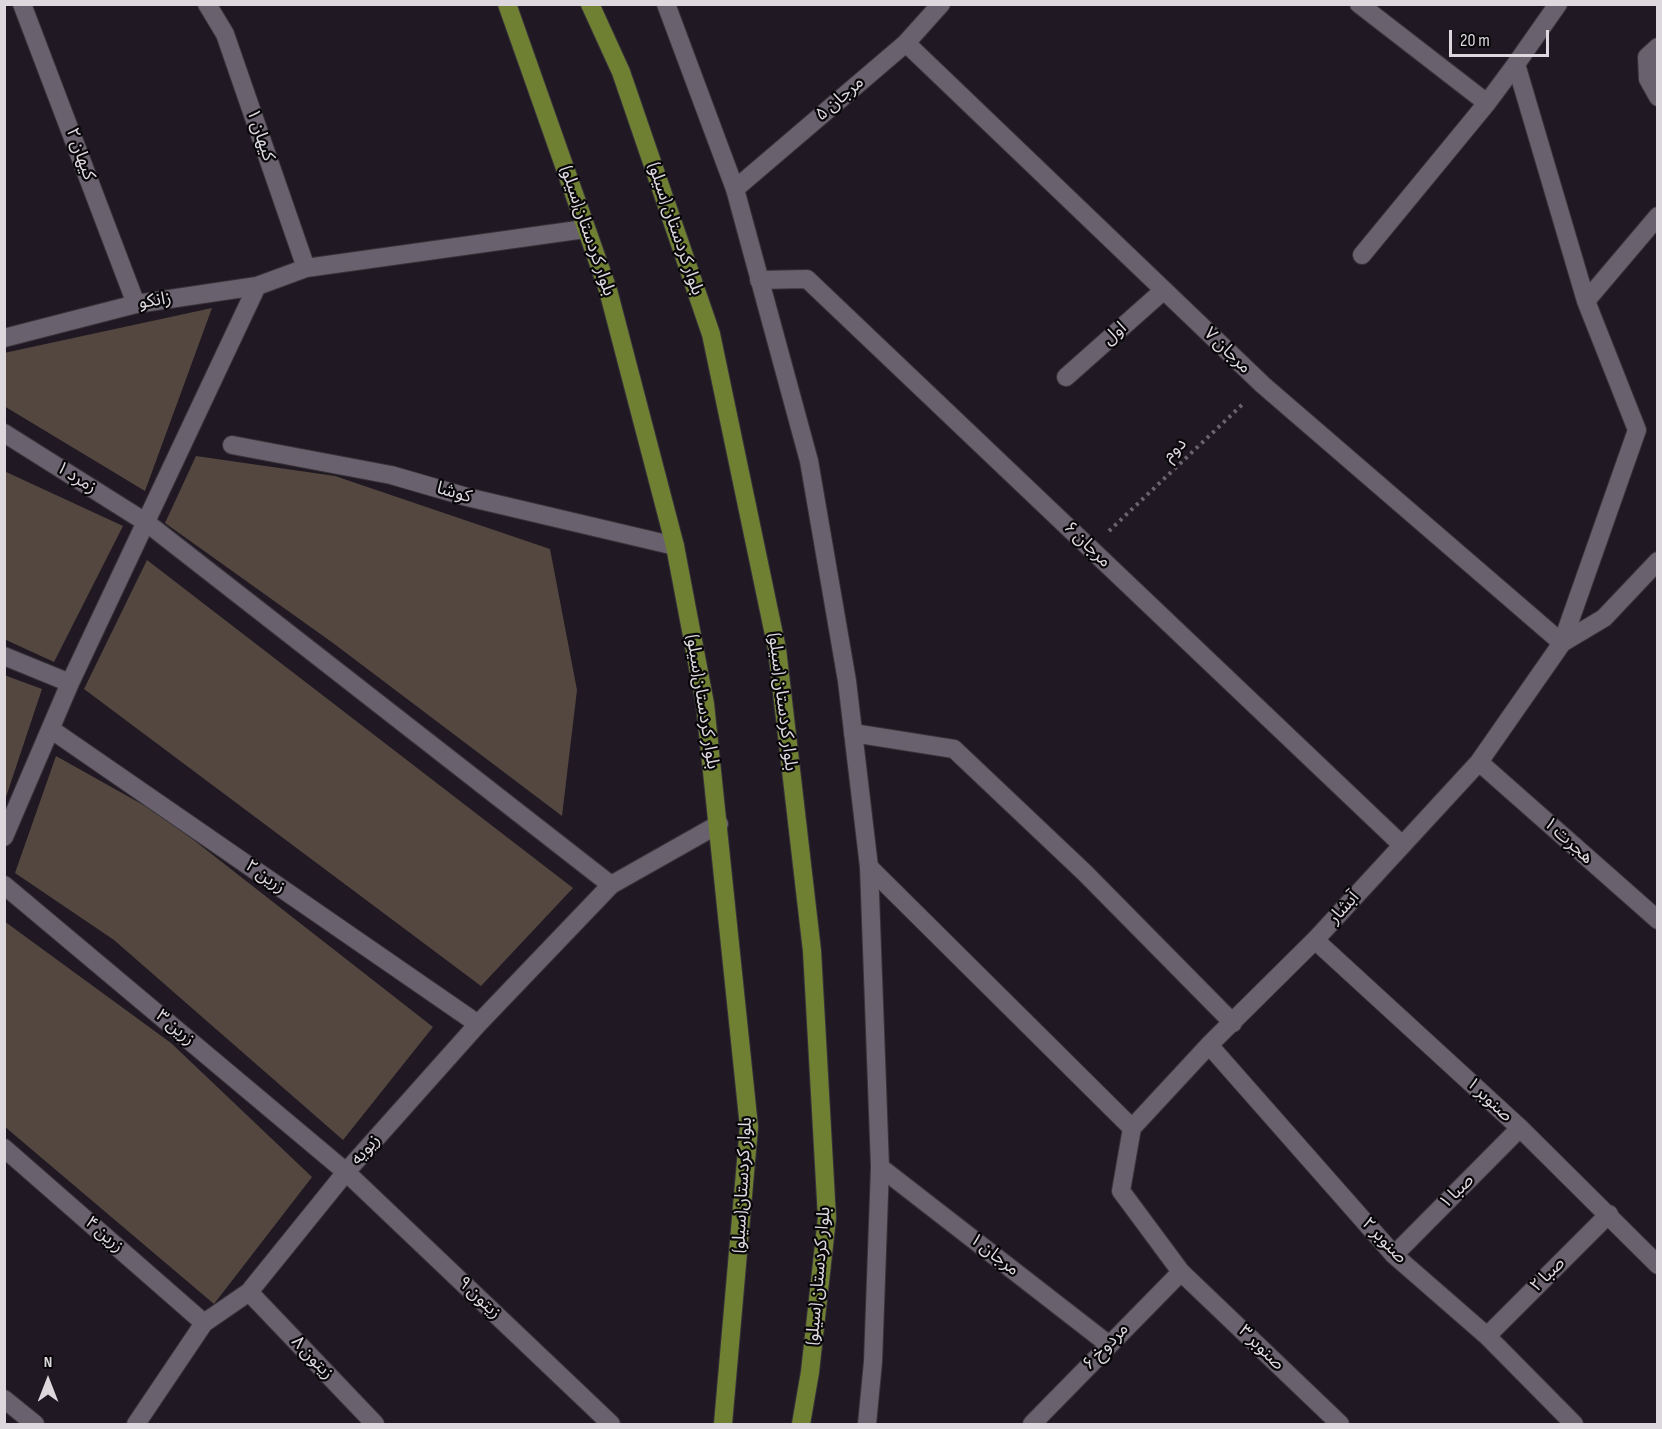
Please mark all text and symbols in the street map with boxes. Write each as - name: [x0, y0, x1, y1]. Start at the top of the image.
- scale bar: [1452, 18, 1552, 56]
- text: 20 m: [1460, 30, 1490, 51]
- street label: مرجان ۵: [811, 72, 869, 126]
- street label: کیهان ۱: [241, 106, 279, 164]
- street label: کیهان ۲: [61, 125, 99, 183]
- street label: بلوار کردستان (سیلو): [642, 160, 708, 298]
- street label: بلوار کردستان(سیلو): [555, 163, 619, 299]
- street label: زانکو: [137, 288, 173, 314]
- street label: اول: [1099, 318, 1131, 350]
- street label: مرجان ۷: [1199, 323, 1255, 379]
- street label: دوم: [1158, 433, 1192, 467]
- street label: زمرد ۱: [52, 457, 100, 499]
- street label: کوشا: [434, 478, 474, 508]
- street label: مرجان ۶: [1059, 517, 1115, 573]
- street label: بلوار کردستان (سیلو): [763, 632, 801, 772]
- street label: بلوار کردستان(سیلو): [681, 633, 723, 771]
- street label: هجرت ۱: [1538, 813, 1598, 869]
- street label: زرین ۲: [241, 855, 289, 899]
- street label: آبشار: [1324, 887, 1364, 929]
- street label: زرین ۳: [151, 1005, 199, 1051]
- street label: صنوبر ۱: [1461, 1073, 1517, 1127]
- street label: بلوار کردستان(سیلو): [729, 1117, 757, 1253]
- street label: زیویه: [347, 1130, 385, 1170]
- street label: صبا ۱: [1435, 1170, 1479, 1214]
- street label: بلوار کردستان (سیلو): [802, 1206, 836, 1346]
- street label: زرین ۴: [80, 1212, 128, 1258]
- street label: صنوبر ۲: [1357, 1213, 1411, 1269]
- street label: مرجان ۱: [965, 1229, 1023, 1281]
- street label: صبا ۲: [1526, 1253, 1570, 1297]
- street label: زیتون ۹: [453, 1272, 505, 1324]
- street label: مردوخ ۶: [1078, 1319, 1134, 1375]
- street label: صنوبر ۳: [1233, 1321, 1289, 1375]
- street label: زیتون ۸: [286, 1332, 338, 1384]
- north arrow: [18, 1351, 78, 1411]
- text: N: [44, 1353, 52, 1372]

